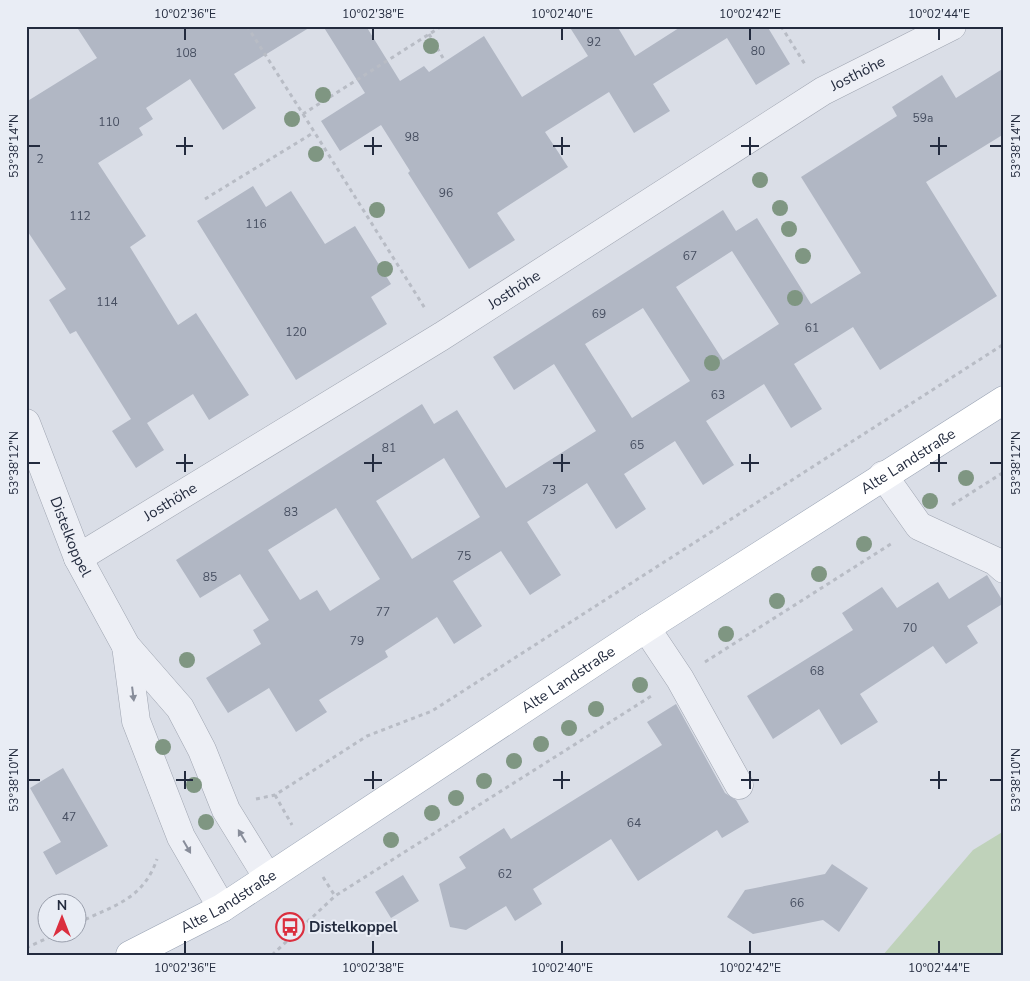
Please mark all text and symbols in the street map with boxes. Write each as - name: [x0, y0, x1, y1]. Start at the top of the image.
- text: 10°02'36"E: [154, 6, 216, 22]
- text: 10°02'38"E: [342, 6, 404, 22]
- text: 10°02'40"E: [531, 6, 593, 22]
- text: 10°02'42"E: [719, 6, 781, 22]
- text: 10°02'44"E: [908, 6, 970, 22]
- house number: 92: [587, 34, 601, 50]
- house number: 80: [751, 43, 765, 59]
- house number: 108: [175, 45, 197, 61]
- street label: Josthöhe: [826, 51, 888, 96]
- house number: 59a: [913, 110, 933, 126]
- text: 53°38'14"N: [6, 114, 22, 178]
- house number: 110: [98, 114, 120, 130]
- text: 53°38'14"N: [1008, 114, 1024, 178]
- house number: 98: [405, 129, 419, 145]
- house number: 2: [36, 151, 44, 167]
- house number: 96: [439, 185, 453, 201]
- house number: 112: [69, 208, 91, 224]
- house number: 116: [245, 216, 267, 232]
- house number: 67: [683, 248, 697, 264]
- street label: Josthöhe: [483, 265, 544, 315]
- house number: 114: [96, 294, 118, 310]
- house number: 69: [592, 306, 606, 322]
- house number: 61: [805, 320, 819, 336]
- house number: 120: [285, 324, 307, 340]
- house number: 63: [711, 387, 725, 403]
- street label: Alte Landstraße: [857, 424, 959, 499]
- text: 53°38'12"N: [6, 431, 22, 495]
- text: 53°38'12"N: [1008, 431, 1024, 495]
- house number: 65: [630, 437, 644, 453]
- house number: 81: [382, 440, 396, 456]
- street label: Josthöhe: [139, 478, 201, 526]
- house number: 73: [542, 482, 556, 498]
- street label: Distelkoppel: [45, 494, 97, 581]
- house number: 83: [284, 504, 298, 520]
- house number: 75: [457, 548, 471, 564]
- house number: 85: [203, 569, 217, 585]
- house number: 77: [376, 604, 390, 620]
- house number: 70: [903, 620, 917, 636]
- house number: 79: [350, 633, 364, 649]
- street label: Alte Landstraße: [517, 641, 619, 718]
- house number: 68: [810, 663, 824, 679]
- one-way arrow: [129, 687, 137, 703]
- text: 53°38'10"N: [6, 748, 22, 812]
- text: 53°38'10"N: [1008, 748, 1024, 812]
- house number: 47: [62, 809, 76, 825]
- house number: 64: [627, 815, 641, 831]
- one-way arrow: [238, 830, 247, 843]
- one-way arrow: [183, 839, 191, 854]
- street label: Alte Landstraße: [177, 865, 280, 938]
- house number: 62: [498, 866, 512, 882]
- north arrow: [38, 894, 88, 944]
- house number: 66: [790, 895, 804, 911]
- text: N: [57, 896, 67, 915]
- bus stop icon: Distelkoppel: [275, 912, 305, 942]
- place label: Distelkoppel: [309, 917, 398, 937]
- text: 10°02'36"E: [154, 960, 216, 976]
- text: 10°02'38"E: [342, 960, 404, 976]
- text: 10°02'40"E: [531, 960, 593, 976]
- text: 10°02'42"E: [719, 960, 781, 976]
- text: 10°02'44"E: [908, 960, 970, 976]

